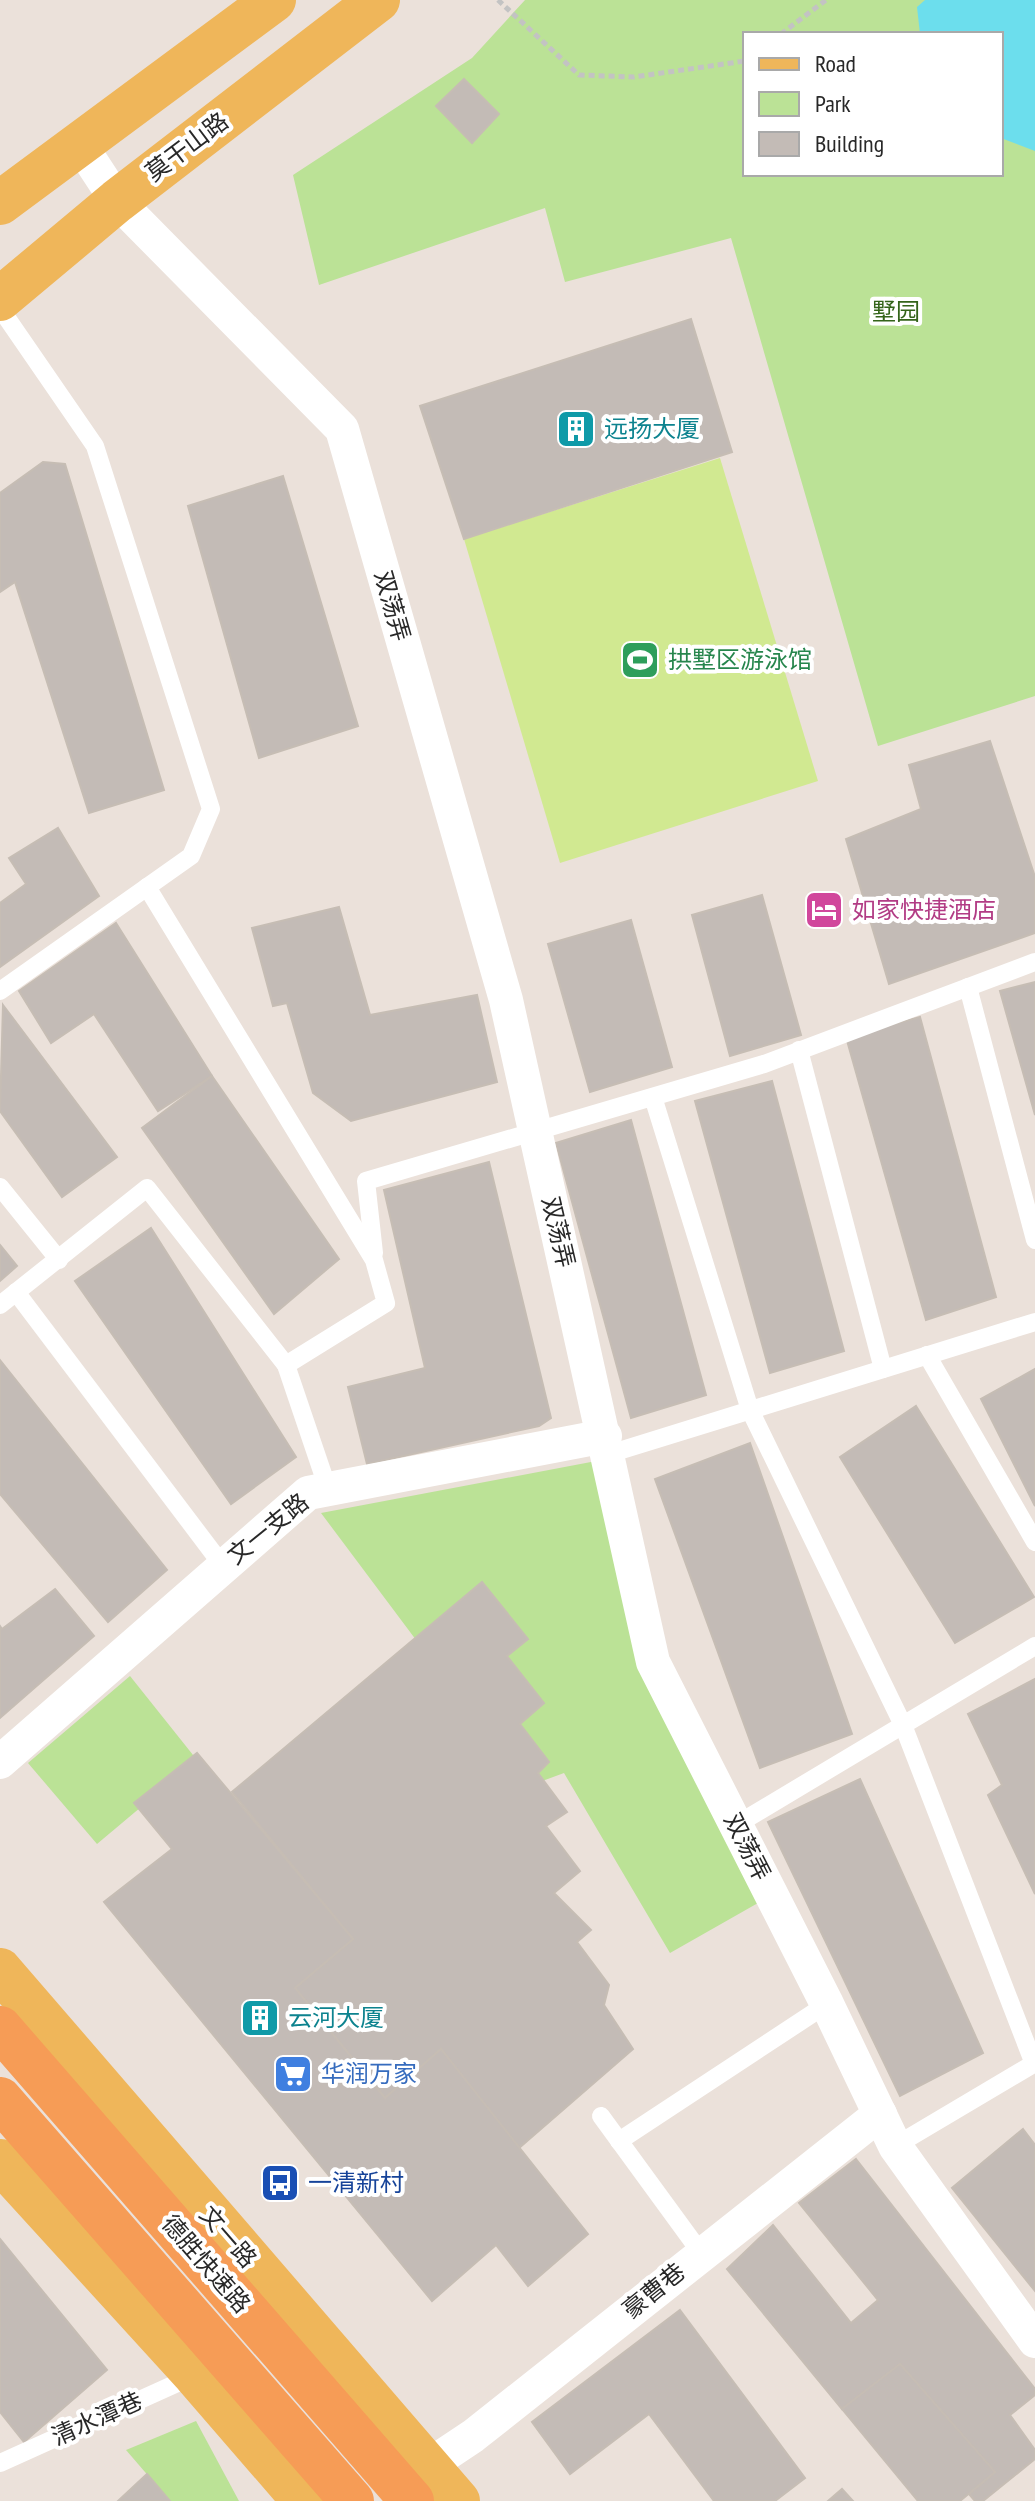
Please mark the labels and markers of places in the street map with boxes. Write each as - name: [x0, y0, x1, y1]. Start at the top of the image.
- building icon: 远扬大厦: [555, 408, 597, 450]
- place label: 远扬大厦: [604, 413, 700, 444]
- sports icon: 拱墅区游泳馆: [619, 639, 661, 681]
- place label: 拱墅区游泳馆: [668, 644, 812, 675]
- hotel icon: 如家快捷酒店: [803, 889, 845, 931]
- place label: 如家快捷酒店: [852, 894, 996, 925]
- building icon: 云河大厦: [239, 1997, 281, 2039]
- place label: 云河大厦: [288, 2002, 384, 2033]
- supermarket icon: 华润万家: [272, 2053, 314, 2095]
- place label: 华润万家: [321, 2058, 417, 2089]
- bus stop icon: 一清新村: [259, 2162, 301, 2204]
- place label: 一清新村: [308, 2167, 404, 2198]

